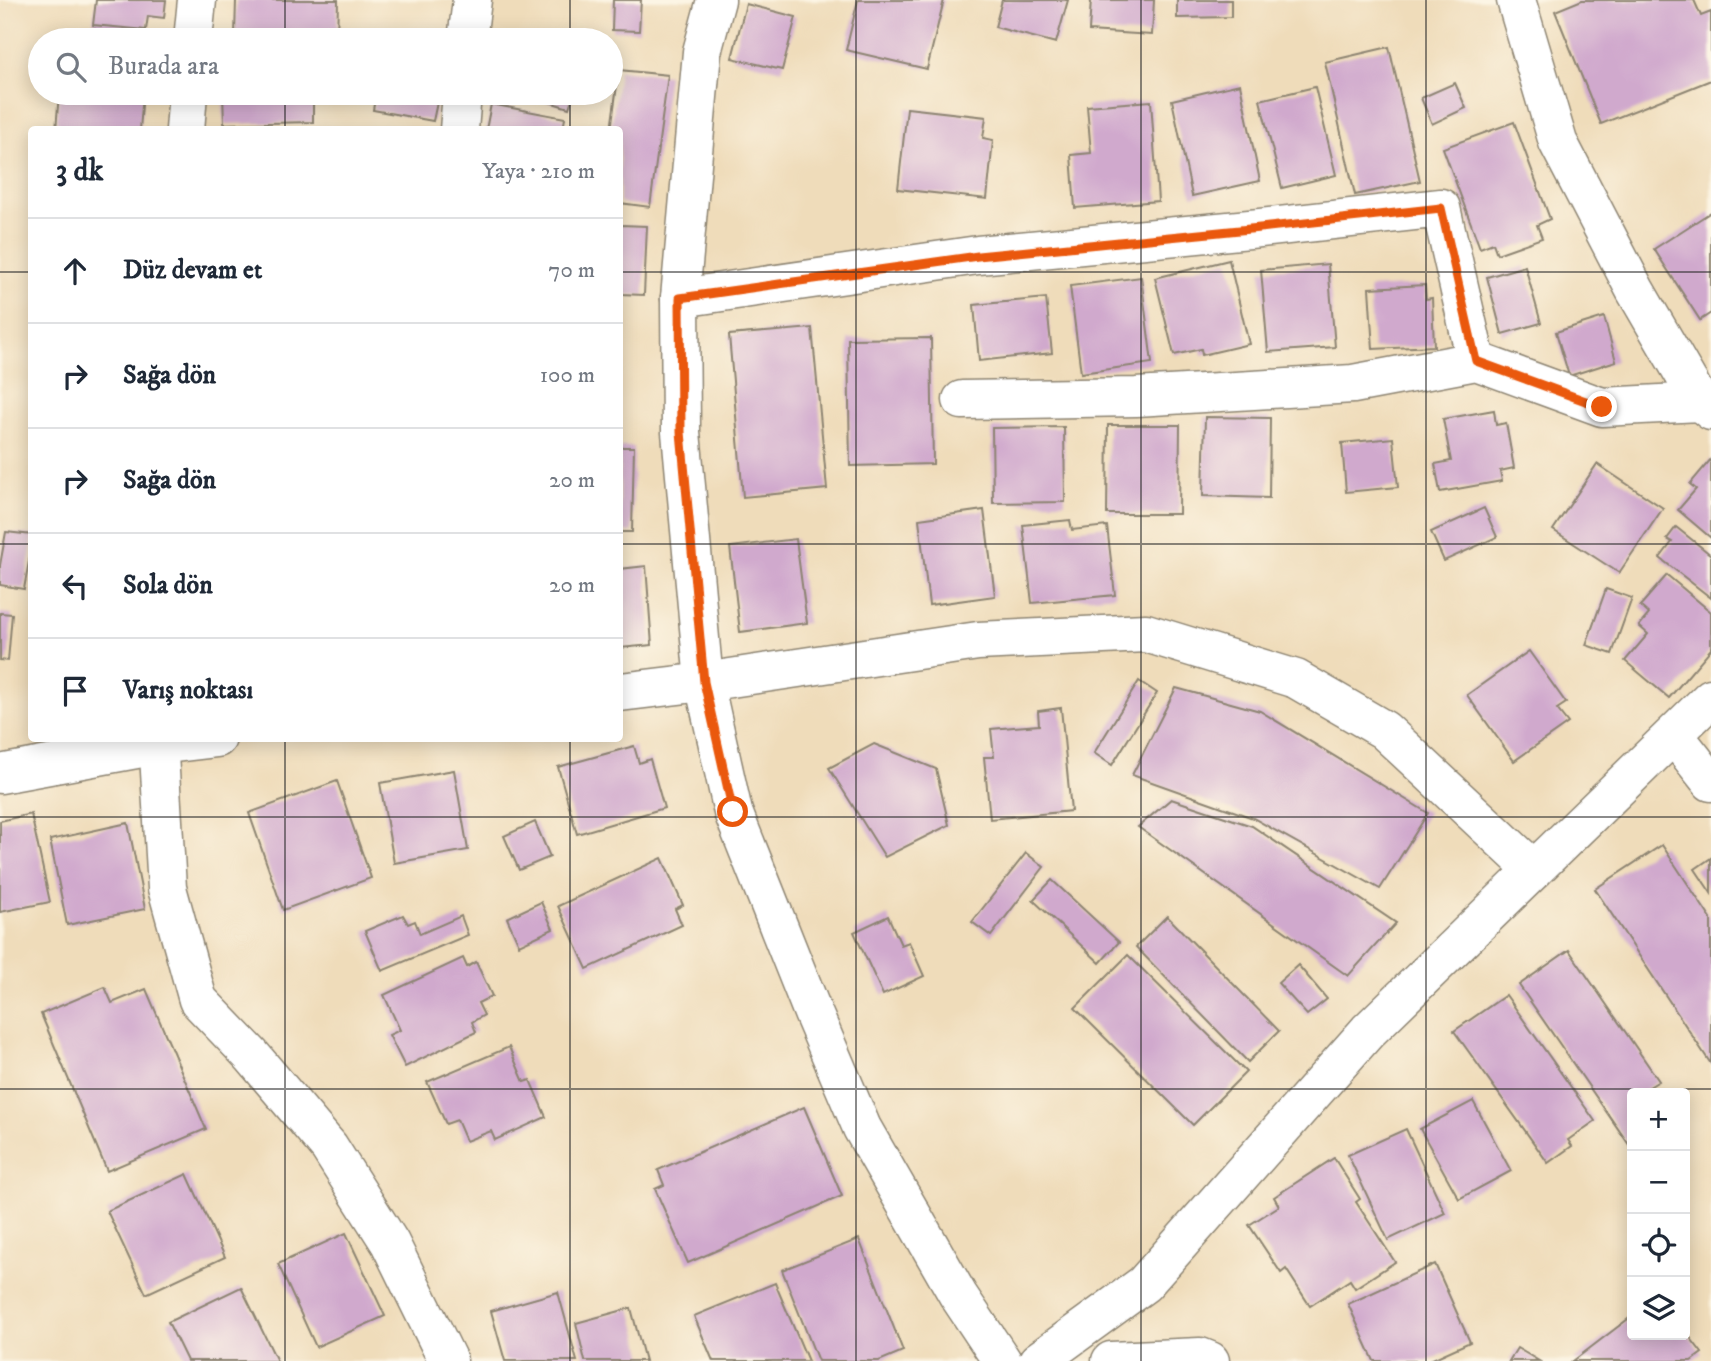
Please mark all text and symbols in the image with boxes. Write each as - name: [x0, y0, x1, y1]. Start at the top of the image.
- search box: [28, 28, 623, 105]
- icon: search: [52, 48, 90, 86]
- text: Burada ara: [108, 50, 219, 83]
- text: 3 dk: [56, 153, 103, 190]
- text: Yaya · 210 m: [482, 157, 595, 186]
- icon: ahead: [56, 252, 94, 290]
- text: Düz devam et: [123, 254, 262, 287]
- text: 70 m: [548, 256, 595, 285]
- icon: right: [56, 357, 94, 395]
- text: Sağa dön: [123, 359, 216, 392]
- text: 100 m: [540, 361, 595, 390]
- route end: [1586, 391, 1617, 422]
- icon: right: [56, 462, 94, 500]
- text: Sağa dön: [123, 464, 216, 497]
- text: 20 m: [549, 466, 595, 495]
- icon: left: [56, 567, 94, 605]
- text: Sola dön: [123, 569, 213, 602]
- text: 20 m: [549, 571, 595, 600]
- icon: arrive: [56, 672, 94, 710]
- text: Varış noktası: [123, 674, 253, 707]
- route start: [717, 796, 748, 827]
- map controls: [1627, 1088, 1690, 1340]
- button: +: [1627, 1088, 1690, 1151]
- button: −: [1627, 1151, 1690, 1214]
- button: locate: [1627, 1214, 1690, 1277]
- button: layers: [1627, 1277, 1690, 1340]

